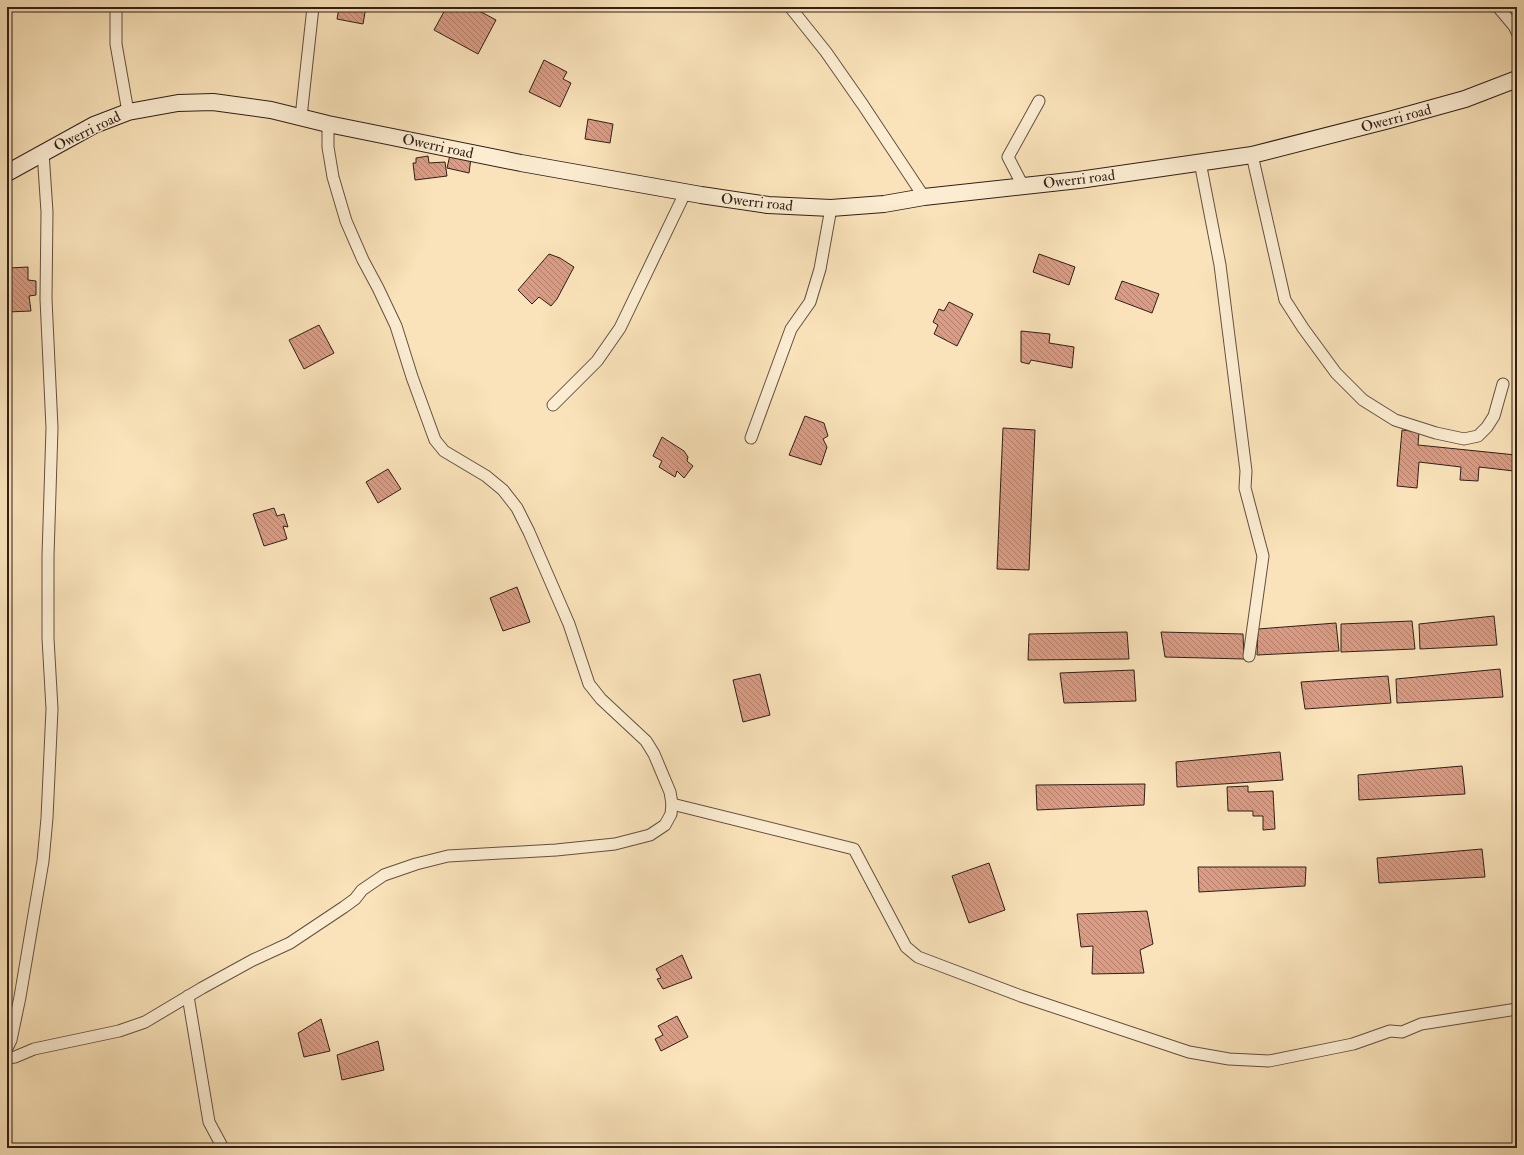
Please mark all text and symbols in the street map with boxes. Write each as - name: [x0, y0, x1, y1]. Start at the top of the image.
- street label: Owerri road: [1359, 100, 1434, 137]
- street label: Owerri road: [51, 107, 124, 156]
- street label: Owerri road: [401, 130, 476, 163]
- street label: Owerri road: [1042, 166, 1117, 193]
- street label: Owerri road: [720, 189, 794, 216]

